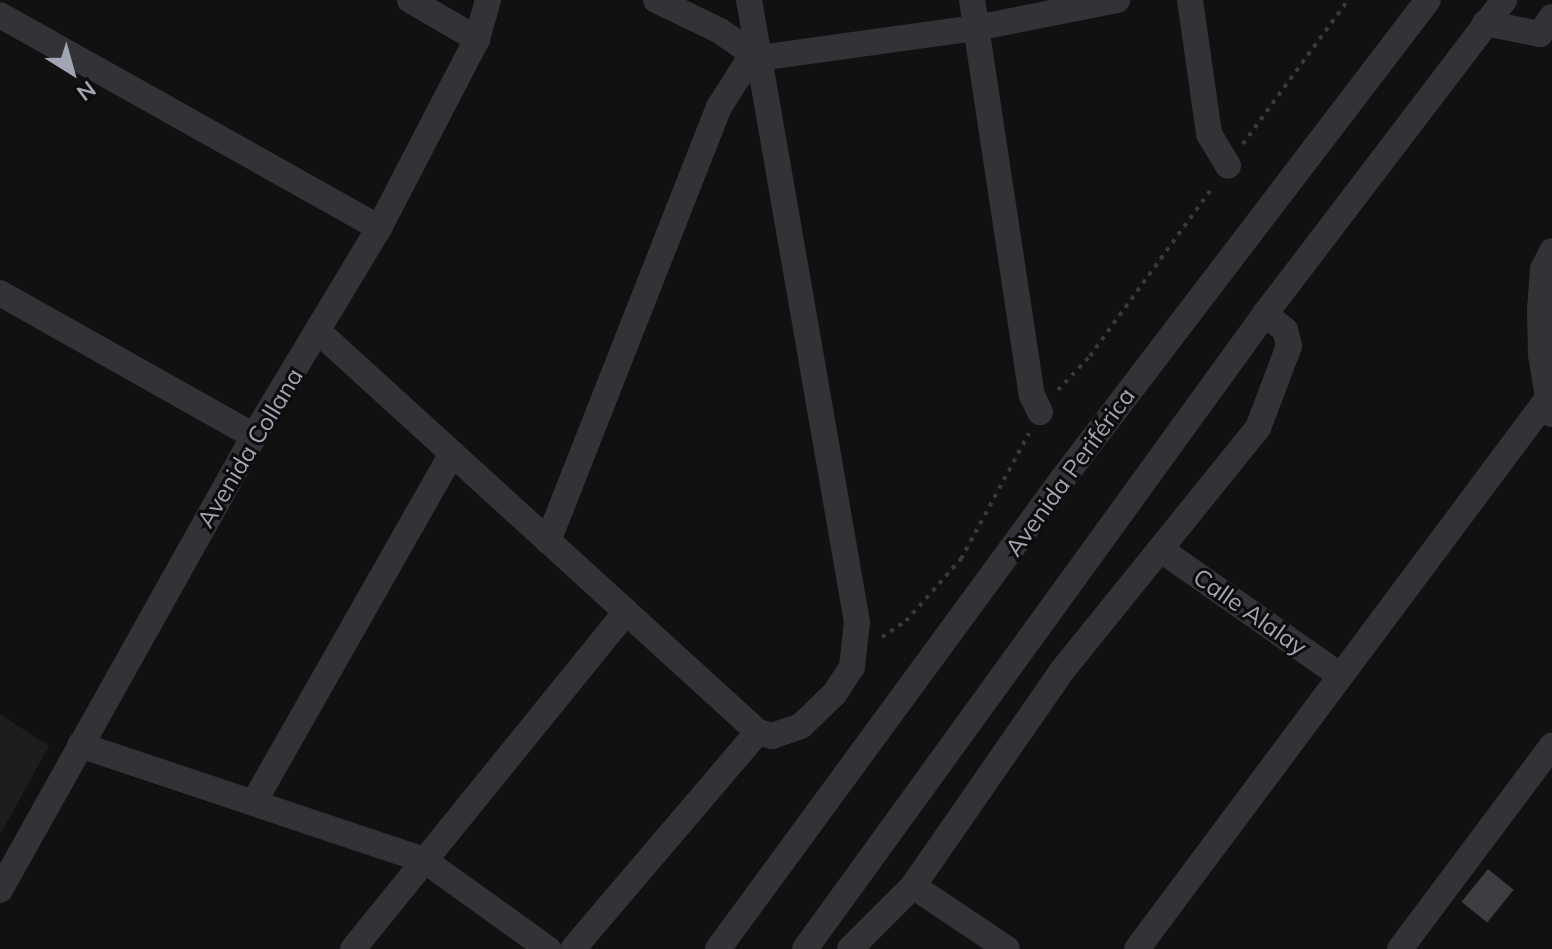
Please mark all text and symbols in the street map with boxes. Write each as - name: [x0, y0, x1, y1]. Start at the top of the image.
- north arrow: [32, 32, 112, 112]
- text: N: [71, 75, 102, 107]
- street label: Avenida Collana: [191, 363, 309, 533]
- street label: Avenida Periférica: [999, 382, 1141, 562]
- street label: Calle Alalay: [1188, 562, 1312, 662]

